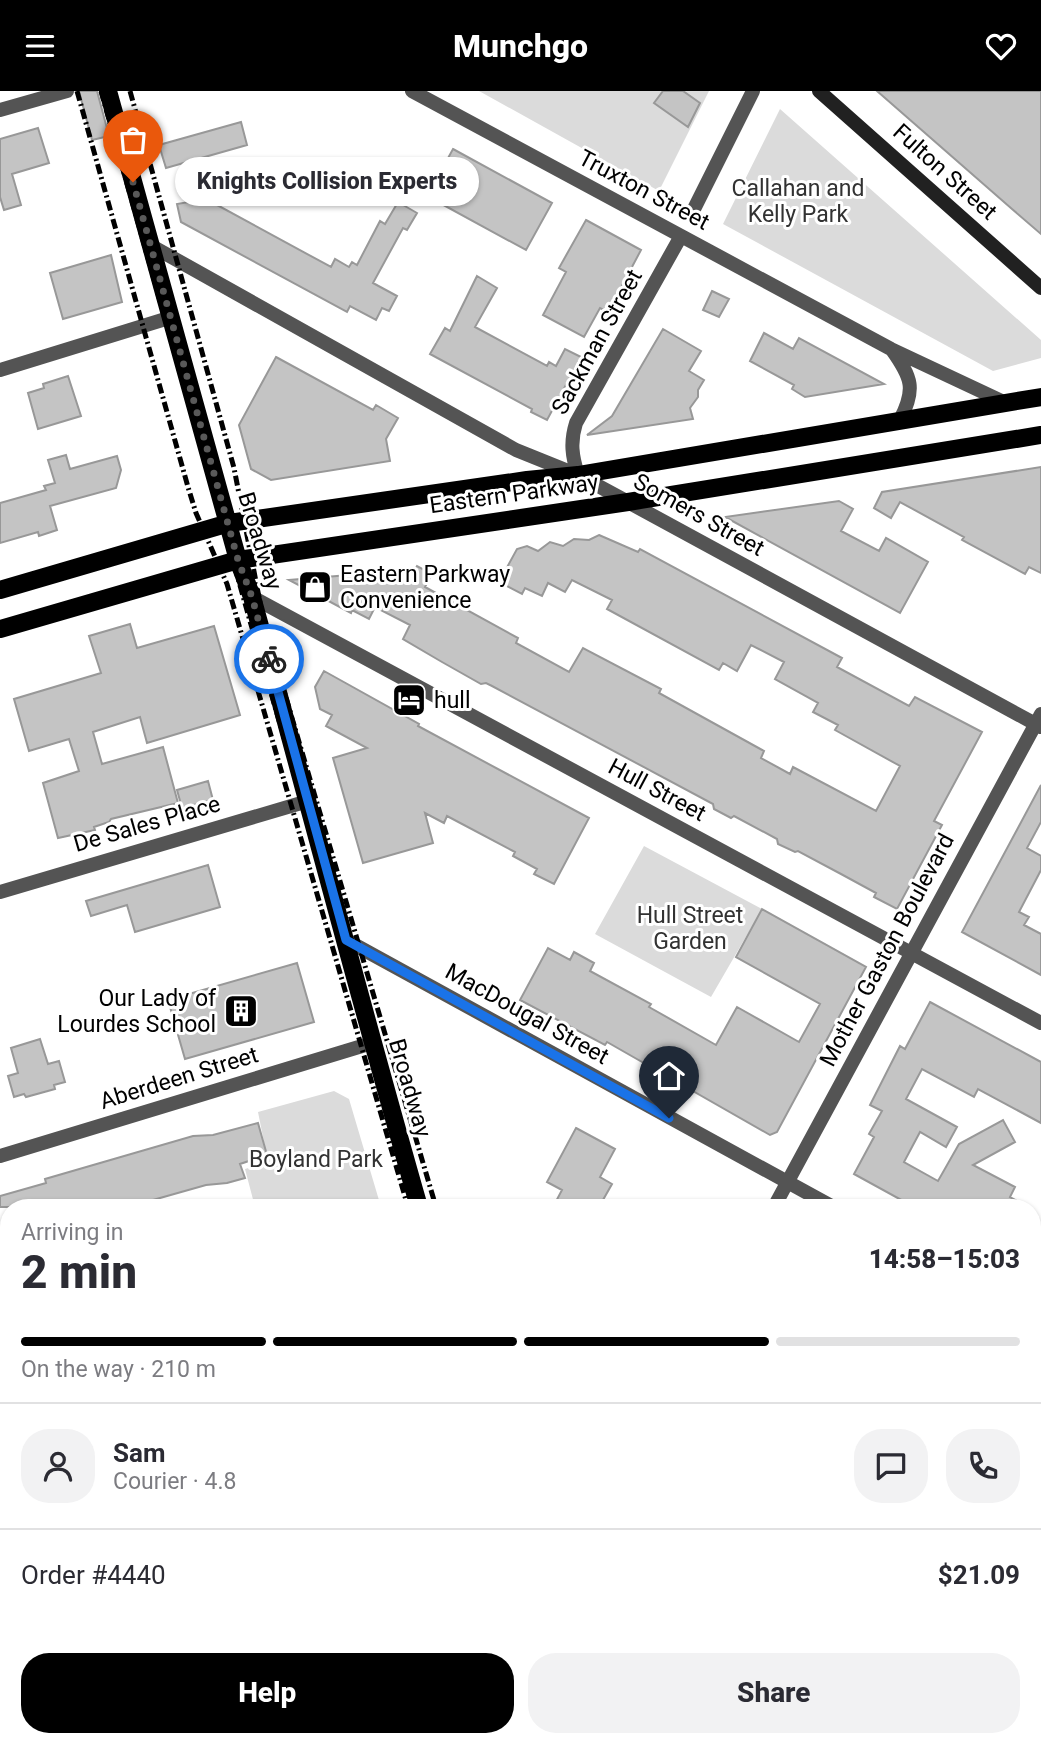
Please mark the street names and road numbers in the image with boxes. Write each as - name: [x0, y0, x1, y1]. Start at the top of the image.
- street label: Fulton Street: [888, 118, 1002, 226]
- street label: Truxton Street: [574, 144, 714, 236]
- street label: Sackman Street: [546, 265, 648, 419]
- street label: Somers Street: [629, 468, 769, 562]
- street label: Eastern Parkway: [428, 469, 600, 519]
- street label: Broadway: [232, 489, 288, 593]
- street label: Hull Street: [604, 753, 710, 827]
- street label: De Sales Place: [71, 790, 223, 858]
- street label: Mother Gaston Boulevard: [814, 829, 960, 1071]
- street label: MacDougal Street: [440, 958, 614, 1070]
- street label: Broadway: [383, 1036, 437, 1140]
- street label: Aberdeen Street: [97, 1041, 261, 1115]

